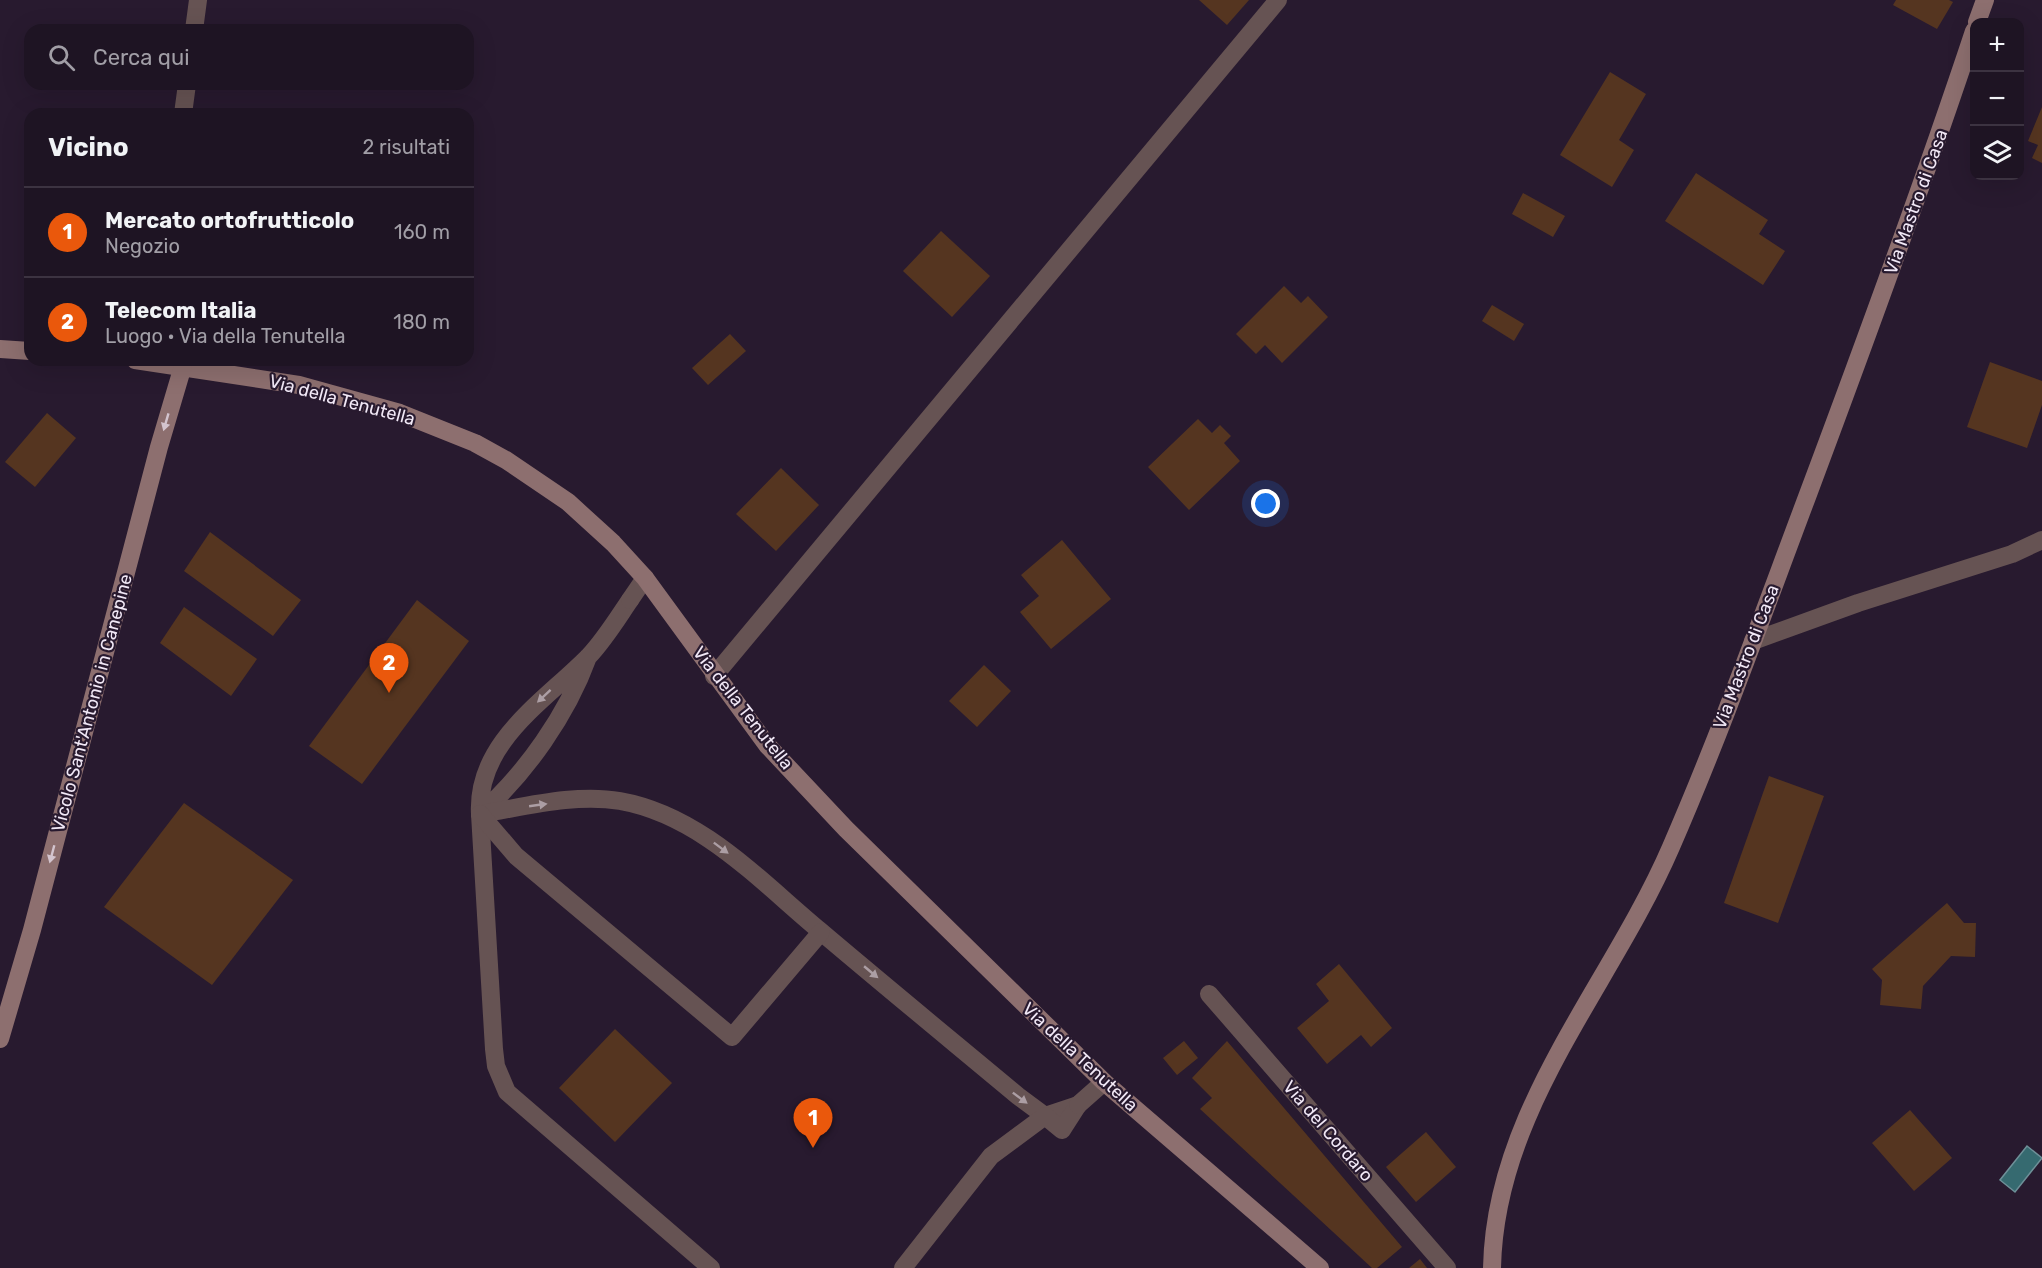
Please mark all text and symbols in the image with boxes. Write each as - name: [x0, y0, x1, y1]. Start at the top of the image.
- map controls: [1970, 18, 2024, 180]
- button: +: [1970, 18, 2024, 72]
- search box: [24, 24, 474, 90]
- icon: search: [45, 41, 78, 74]
- text: Cerca qui: [93, 44, 189, 71]
- button: −: [1970, 72, 2024, 126]
- street label: Via Mastro di Casa: [1880, 126, 1952, 278]
- button: layers: [1970, 126, 2024, 180]
- text: Vicino: [48, 132, 129, 163]
- text: 2 risultati: [362, 135, 450, 159]
- text: Mercato ortofrutticolo: [105, 207, 354, 234]
- text: 1: [63, 220, 72, 244]
- text: 160 m: [394, 220, 450, 244]
- text: Negozio: [105, 234, 180, 258]
- text: Telecom Italia: [105, 297, 257, 324]
- text: 2: [61, 310, 74, 334]
- text: 180 m: [393, 310, 450, 334]
- text: Luogo · Via della Tenutella: [105, 324, 346, 348]
- street label: Via della Tenutella: [267, 370, 417, 430]
- one-way arrow: [161, 413, 170, 431]
- your location: [1251, 489, 1280, 518]
- street label: Vicolo Sant'Antonio in Canepine: [47, 572, 137, 834]
- street label: Via Mastro di Casa: [1708, 582, 1784, 732]
- street label: Via della Tenutella: [688, 642, 798, 774]
- pin: 2: [370, 644, 408, 693]
- one-way arrow: [536, 689, 551, 703]
- one-way arrow: [529, 801, 548, 810]
- one-way arrow: [713, 842, 728, 854]
- one-way arrow: [47, 845, 57, 863]
- one-way arrow: [863, 966, 879, 979]
- street label: Via della Tenutella: [1018, 998, 1142, 1116]
- street label: Via del Cordaro: [1278, 1076, 1378, 1186]
- one-way arrow: [1012, 1092, 1028, 1104]
- pin: 1: [794, 1098, 832, 1148]

